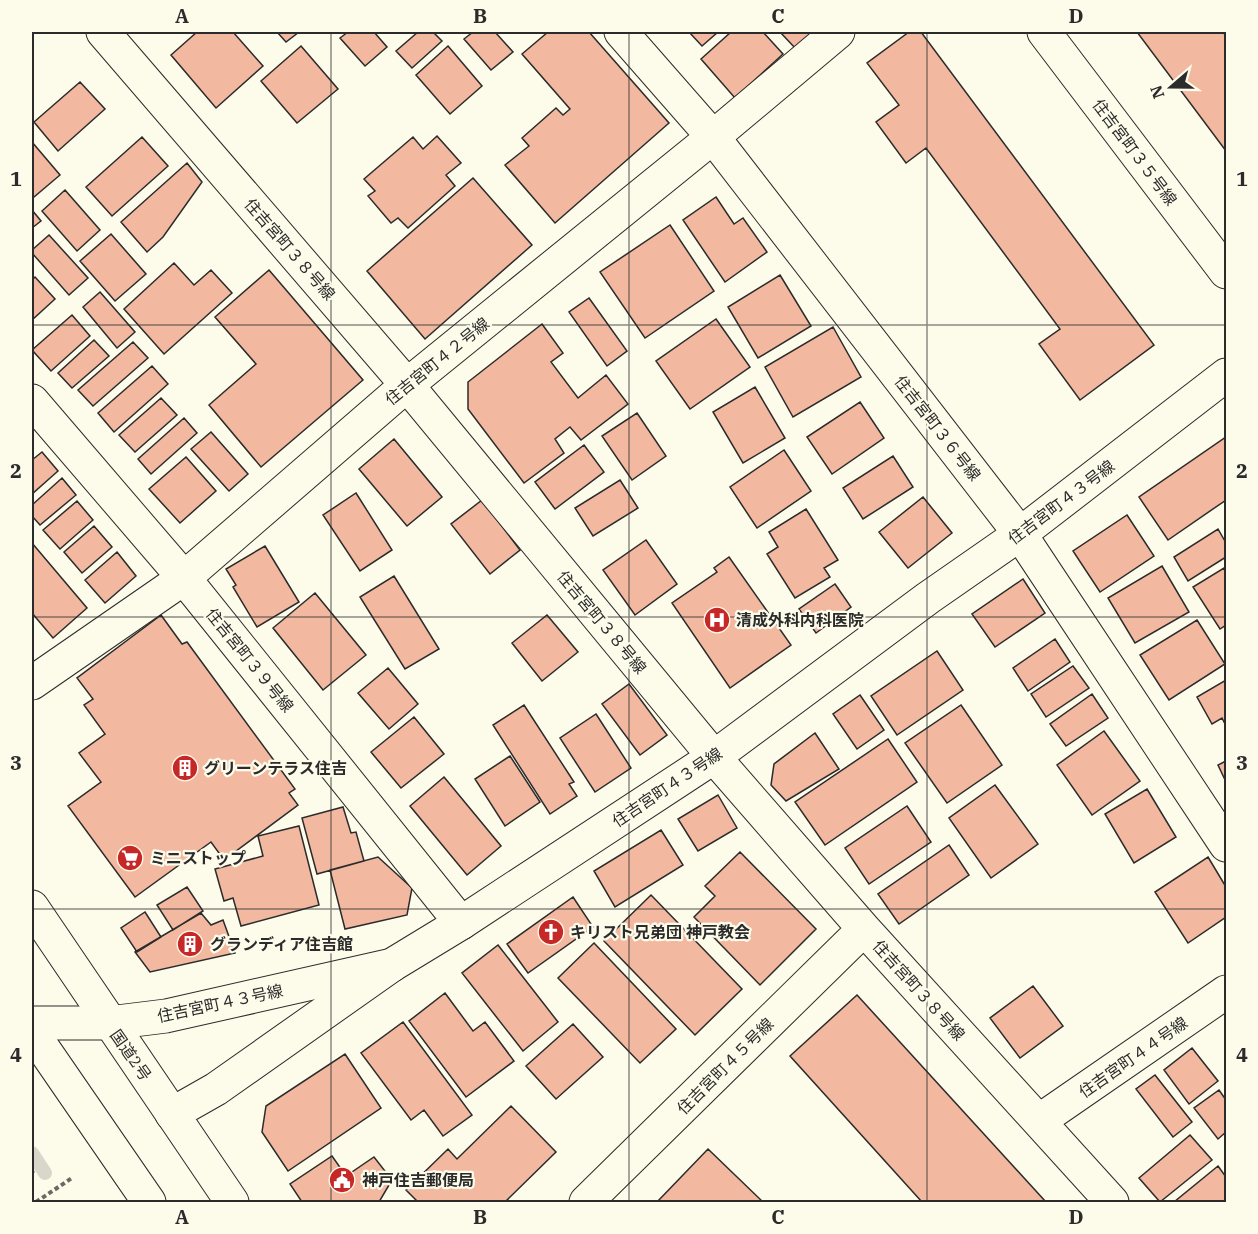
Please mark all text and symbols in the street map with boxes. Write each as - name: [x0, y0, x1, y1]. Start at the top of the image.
- text: A: [175, 2, 189, 29]
- text: B: [473, 2, 487, 29]
- text: C: [771, 2, 785, 29]
- text: D: [1068, 2, 1084, 29]
- north arrow: [1141, 57, 1201, 117]
- text: N: [1145, 83, 1168, 101]
- street label: 住吉宮町３５号線: [1088, 95, 1182, 209]
- text: 1: [10, 165, 22, 192]
- text: 1: [1236, 165, 1248, 192]
- street label: 住吉宮町３８号線: [240, 194, 340, 304]
- street label: 住吉宮町４２号線: [381, 313, 493, 409]
- street label: 住吉宮町３６号線: [891, 371, 985, 485]
- street label: 住吉宮町４３号線: [1004, 455, 1118, 549]
- text: 2: [10, 457, 22, 484]
- text: 2: [1236, 457, 1248, 484]
- street label: 住吉宮町３８号線: [553, 567, 651, 677]
- street label: 住吉宮町３９号線: [202, 604, 298, 716]
- hospital icon: 清成外科内科医院: [702, 605, 732, 635]
- place label: 清成外科内科医院: [736, 610, 864, 630]
- street label: 住吉宮町４３号線: [608, 743, 726, 831]
- text: 3: [10, 749, 22, 776]
- text: 3: [1236, 749, 1248, 776]
- building icon: グリーンテラス住吉: [170, 753, 200, 783]
- place label: グリーンテラス住吉: [204, 758, 347, 778]
- supermarket icon: ミニストップ: [115, 843, 145, 873]
- place label: ミニストップ: [150, 848, 246, 868]
- church icon: キリスト兄弟団 神戸教会: [536, 917, 566, 947]
- place label: キリスト兄弟団 神戸教会: [570, 922, 750, 942]
- building icon: グランディア住吉館: [175, 929, 205, 959]
- place label: グランディア住吉館: [210, 934, 353, 954]
- street label: 住吉宮町３８号線: [869, 936, 969, 1044]
- street label: 住吉宮町４３号線: [155, 980, 285, 1026]
- street label: 住吉宮町４４号線: [1075, 1012, 1191, 1102]
- street label: 住吉宮町４５号線: [673, 1014, 777, 1118]
- street label: 国道2号: [106, 1026, 156, 1084]
- text: 4: [10, 1041, 22, 1068]
- text: 4: [1236, 1041, 1248, 1068]
- public building icon: 神戸住吉郵便局: [327, 1165, 357, 1195]
- place label: 神戸住吉郵便局: [362, 1170, 474, 1190]
- text: A: [175, 1203, 189, 1230]
- text: B: [473, 1203, 487, 1230]
- text: C: [771, 1203, 785, 1230]
- text: D: [1068, 1203, 1084, 1230]

